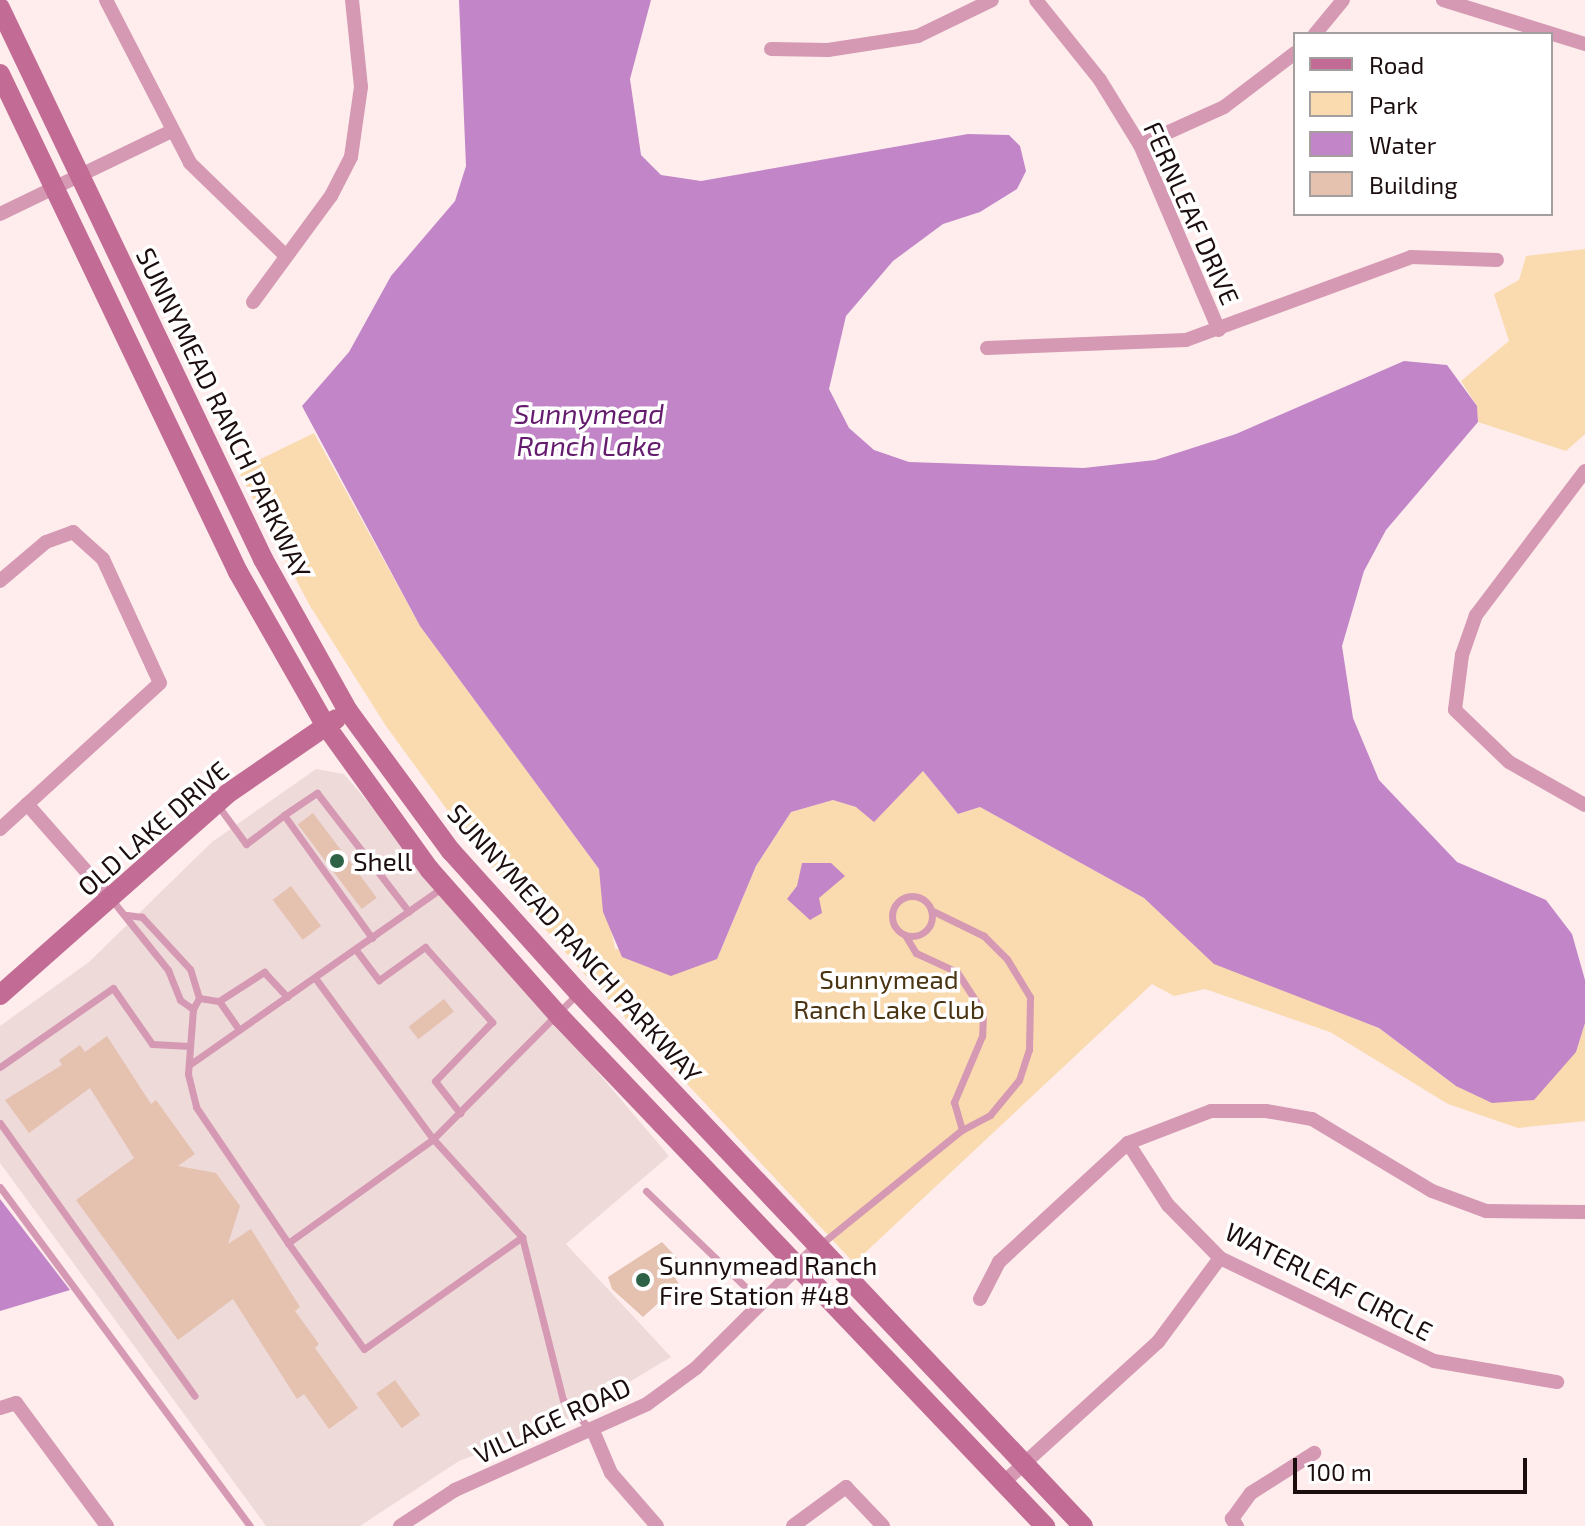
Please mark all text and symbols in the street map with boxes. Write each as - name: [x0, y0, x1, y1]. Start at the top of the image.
- legend: [1293, 32, 1553, 216]
- text: Road: [1369, 50, 1424, 79]
- text: Park: [1369, 90, 1418, 119]
- street label: FERNLEAF DRIVE: [1138, 116, 1246, 310]
- text: Water: [1369, 130, 1436, 159]
- text: Building: [1369, 170, 1458, 199]
- street label: SUNNYMEAD RANCH PARKWAY: [130, 243, 318, 583]
- water label: Sunnymead Ranch Lake: [514, 396, 664, 462]
- street label: OLD LAKE DRIVE: [71, 754, 235, 902]
- street label: SUNNYMEAD RANCH PARKWAY: [442, 797, 708, 1089]
- place label: Shell: [353, 845, 412, 877]
- marker: Shell: [328, 852, 346, 870]
- park label: Sunnymead Ranch Lake Club: [793, 963, 985, 1024]
- street label: WATERLEAF CIRCLE: [1220, 1215, 1438, 1347]
- place label: Sunnymead Ranch Fire Station #48: [659, 1249, 877, 1310]
- marker: Sunnymead Ranch Fire Station #48: [634, 1271, 652, 1289]
- street label: VILLAGE ROAD: [469, 1370, 635, 1470]
- scale bar: [1297, 1442, 1531, 1492]
- text: 100 m: [1307, 1457, 1372, 1486]

